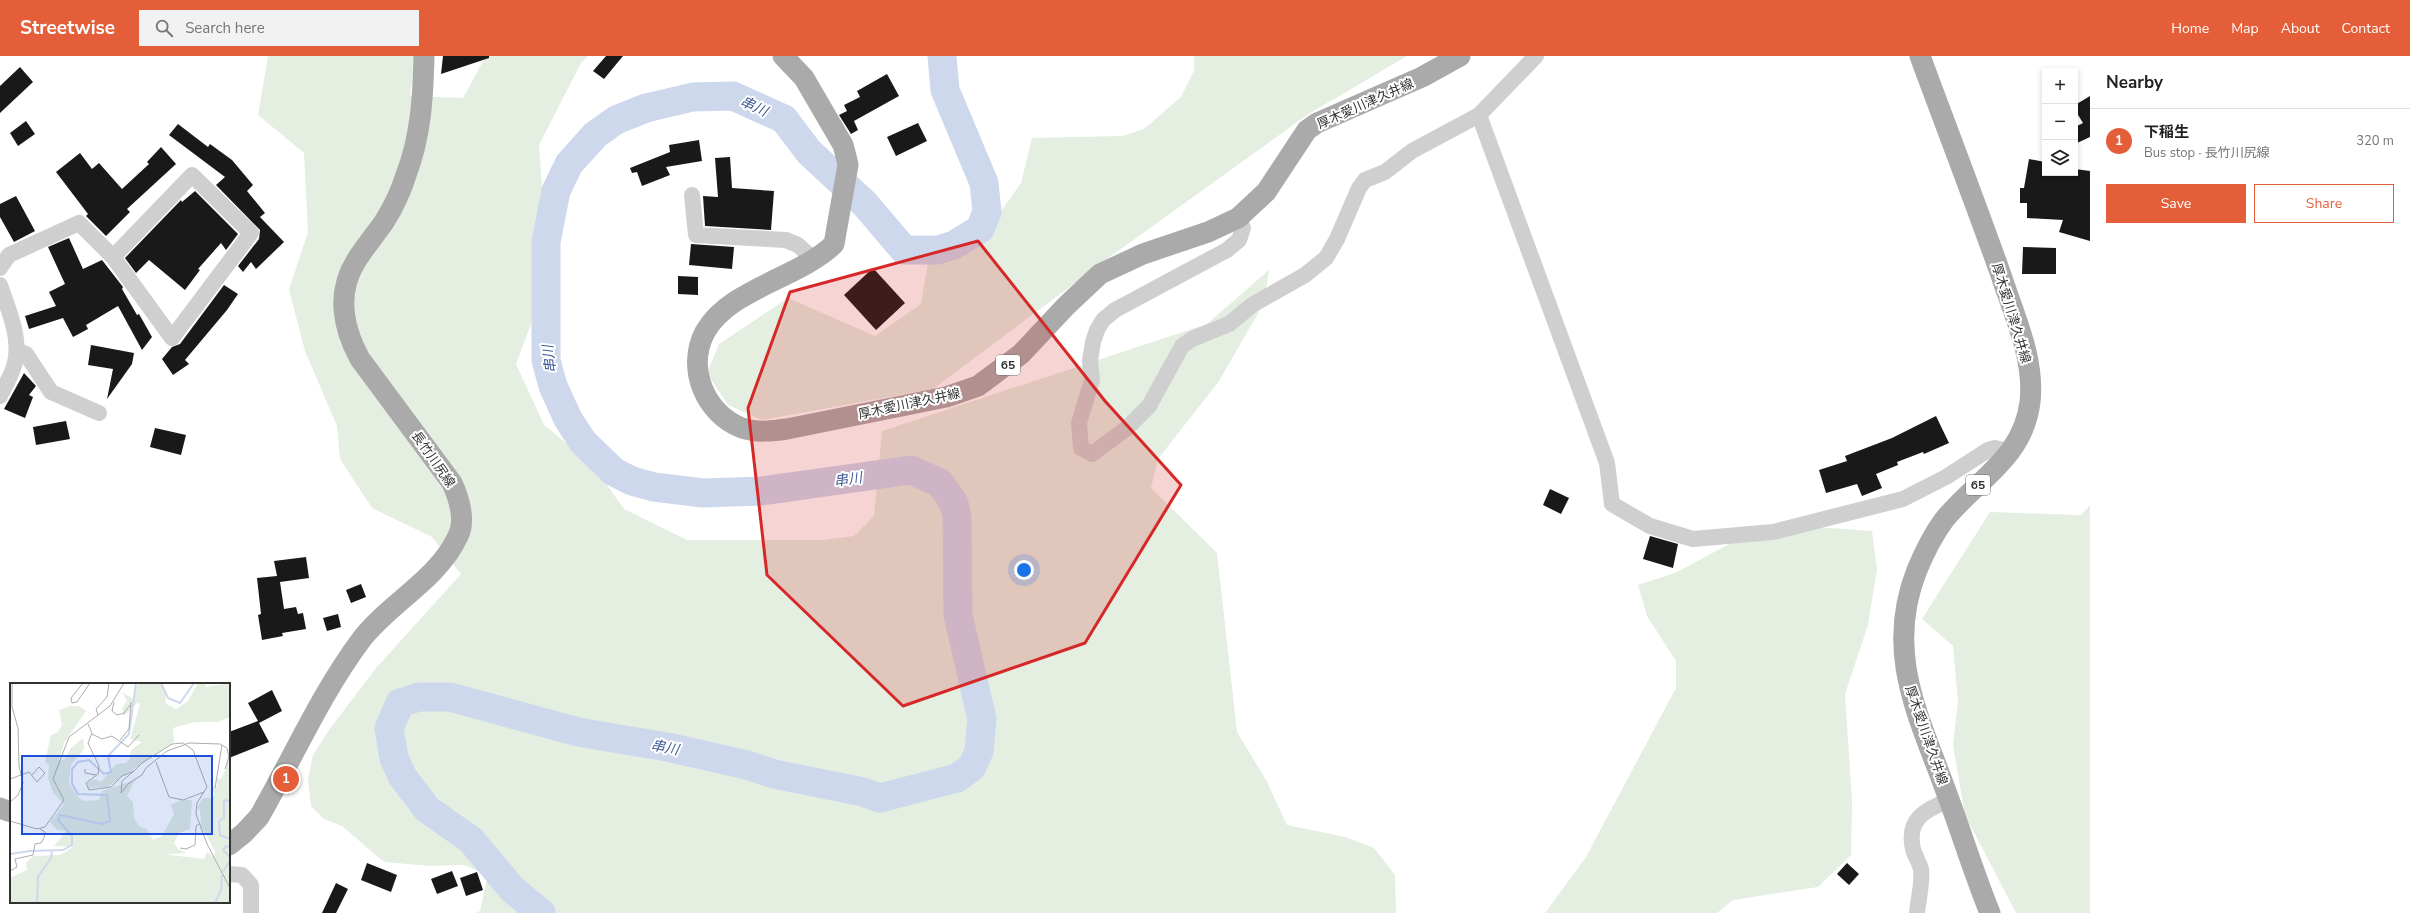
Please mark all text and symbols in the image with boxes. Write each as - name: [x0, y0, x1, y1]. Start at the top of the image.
- search box: [139, 10, 419, 46]
- text: Streetwise: [20, 15, 115, 41]
- icon: search: [153, 17, 175, 39]
- text: Search here: [185, 18, 265, 38]
- text: Home: [2171, 19, 2209, 38]
- text: Map: [2231, 19, 2259, 38]
- text: About: [2281, 19, 2320, 38]
- text: Contact: [2342, 19, 2390, 38]
- map controls: [2042, 68, 2078, 176]
- button: +: [2042, 68, 2078, 104]
- text: Nearby: [2106, 71, 2163, 94]
- street label: 厚木愛川津久井線: [1314, 75, 1417, 133]
- water label: 串川: [737, 92, 772, 122]
- button: −: [2042, 104, 2078, 140]
- text: 下稲生: [2144, 122, 2189, 142]
- text: 1: [2115, 132, 2123, 150]
- text: 320 m: [2356, 132, 2394, 150]
- button: layers: [2042, 140, 2078, 176]
- text: Bus stop · 長竹川尻線: [2144, 144, 2270, 162]
- button: Save: [2106, 184, 2246, 223]
- button: Share: [2254, 184, 2394, 223]
- street label: 厚木愛川津久井線: [1987, 261, 2035, 366]
- water label: 串川: [538, 342, 561, 374]
- road number: 65: [996, 355, 1020, 375]
- street label: 厚木愛川津久井線: [856, 384, 962, 424]
- street label: 長竹川尻線: [407, 428, 459, 491]
- water label: 串川: [833, 468, 865, 491]
- road number: 65: [1966, 475, 1990, 495]
- your location: [1014, 560, 1034, 580]
- inset map: [10, 683, 230, 903]
- street label: 厚木愛川津久井線: [1901, 683, 1951, 787]
- water label: 串川: [649, 735, 682, 760]
- pin: 1: [273, 764, 299, 794]

